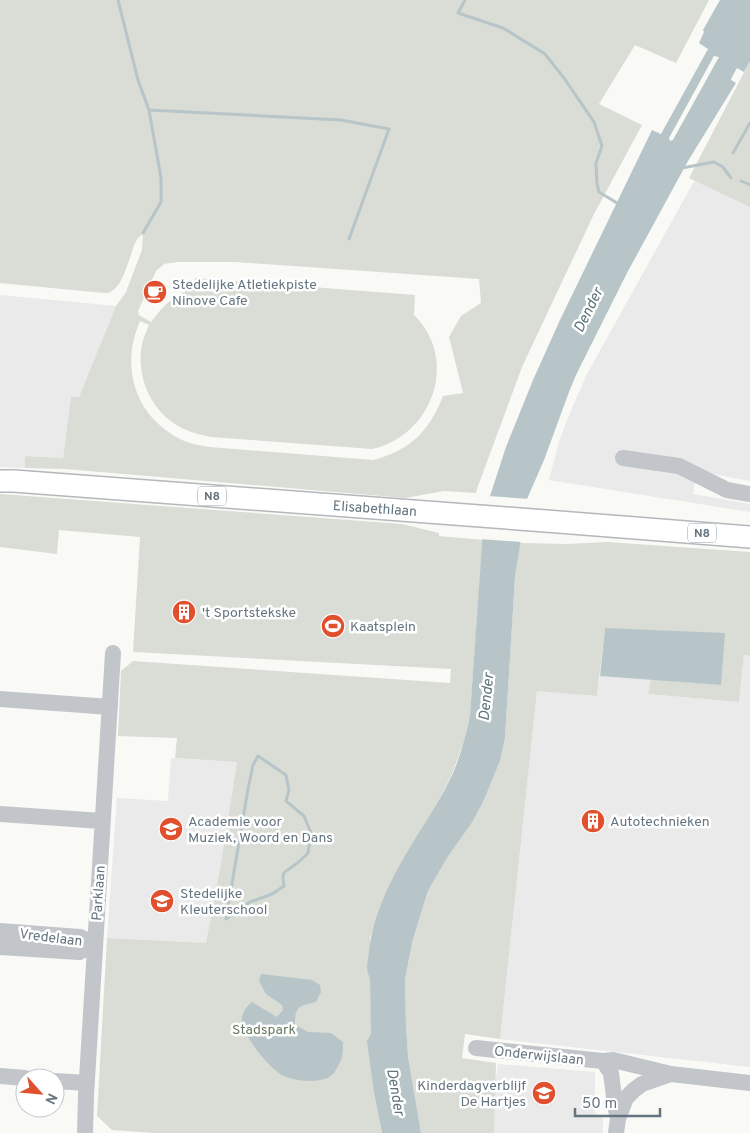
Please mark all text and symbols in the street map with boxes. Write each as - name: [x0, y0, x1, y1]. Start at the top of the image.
- place label: Stedelijke Atletiekpiste Ninove Cafe: [172, 277, 317, 310]
- cafe icon: Stedelijke Atletiekpiste Ninove Cafe: [142, 279, 168, 305]
- water label: Dender: [570, 284, 609, 336]
- road number: N8: [198, 486, 226, 506]
- street label: Elisabethlaan: [332, 498, 418, 521]
- road number: N8: [688, 524, 716, 542]
- building icon: 't Sportstekske: [171, 599, 197, 625]
- place label: 't Sportstekske: [202, 605, 296, 622]
- sports icon: Kaatsplein: [320, 613, 346, 639]
- place label: Kaatsplein: [350, 619, 416, 636]
- water label: Dender: [476, 671, 500, 722]
- building icon: Autotechnieken: [580, 808, 606, 834]
- place label: Academie voor Muziek, Woord en Dans: [188, 814, 333, 847]
- place label: Autotechnieken: [610, 814, 710, 831]
- school or university icon: Academie voor Muziek, Woord en Dans: [158, 816, 184, 842]
- street label: Parklaan: [89, 865, 110, 921]
- place label: Stedelijke Kleuterschool: [180, 886, 268, 919]
- school or university icon: Stedelijke Kleuterschool: [149, 888, 175, 914]
- street label: Vredelaan: [18, 926, 83, 951]
- park label: Stadspark: [232, 1022, 296, 1039]
- street label: Onderwijslaan: [493, 1043, 585, 1070]
- water label: Dender: [381, 1067, 408, 1119]
- north arrow: [15, 1068, 65, 1118]
- place label: Kinderdagverblijf De Hartjes: [417, 1078, 526, 1111]
- school or university icon: Kinderdagverblijf De Hartjes: [531, 1080, 557, 1106]
- scale bar: [575, 1086, 660, 1118]
- text: N: [40, 1090, 60, 1107]
- text: 50 m: [582, 1095, 617, 1114]

